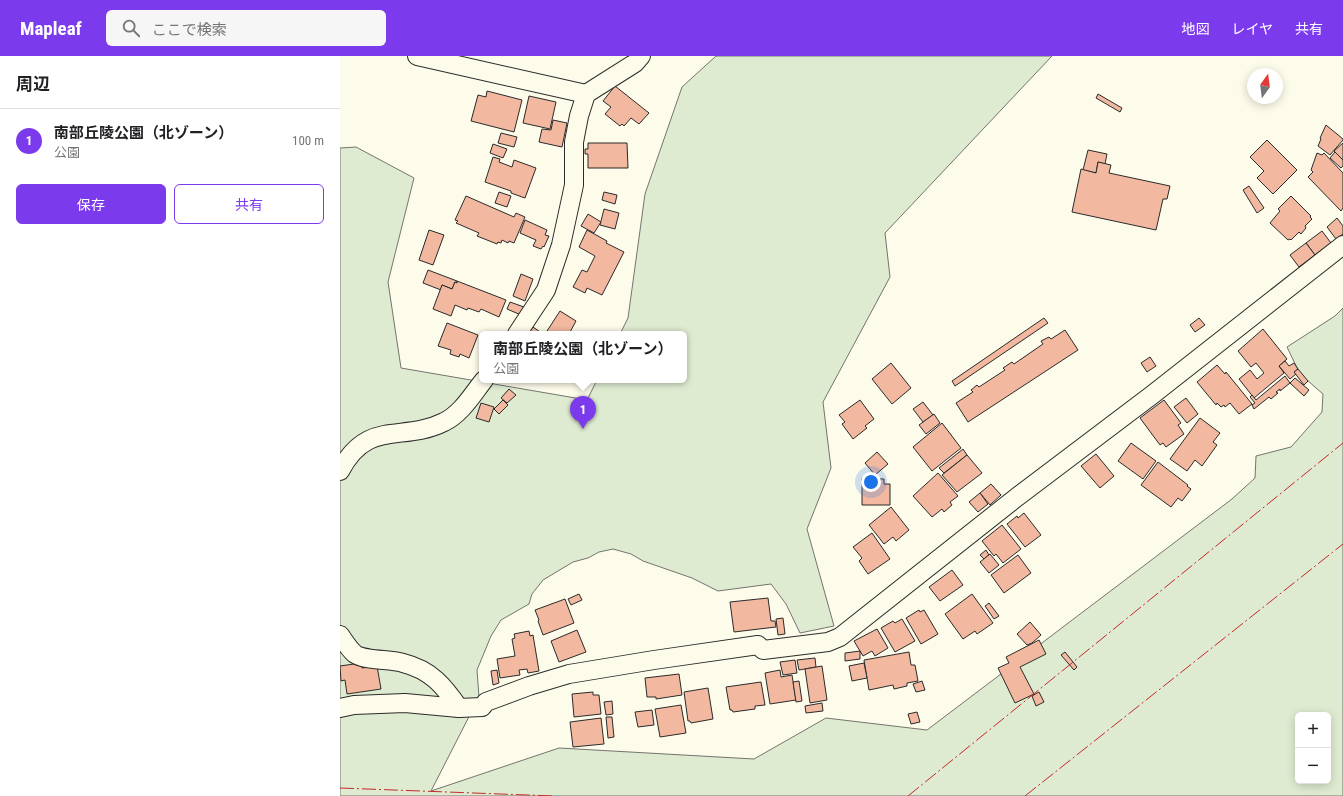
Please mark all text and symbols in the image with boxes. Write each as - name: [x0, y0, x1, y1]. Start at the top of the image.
- search box: [106, 10, 386, 46]
- text: Mapleaf: [20, 17, 82, 40]
- icon: search: [120, 17, 142, 39]
- text: ここで検索: [152, 21, 227, 39]
- text: 地図: [1181, 21, 1209, 37]
- text: レイヤ: [1231, 21, 1273, 37]
- text: 共有: [1295, 21, 1323, 37]
- north arrow: [1247, 68, 1283, 104]
- text: 周辺: [16, 74, 50, 94]
- text: 南部丘陵公園（北ゾーン）: [54, 124, 233, 142]
- text: 1: [26, 133, 32, 148]
- text: 100 m: [292, 133, 324, 148]
- text: 公園: [54, 145, 80, 160]
- button: 保存: [16, 184, 166, 224]
- button: 共有: [174, 184, 324, 224]
- popup: [479, 331, 687, 383]
- text: 南部丘陵公園（北ゾーン）: [493, 340, 673, 358]
- text: 公園: [493, 361, 519, 376]
- pin: 1: [570, 396, 596, 429]
- your location: [861, 472, 881, 492]
- map controls: [1295, 712, 1331, 784]
- button: +: [1295, 712, 1331, 748]
- button: −: [1295, 748, 1331, 784]

